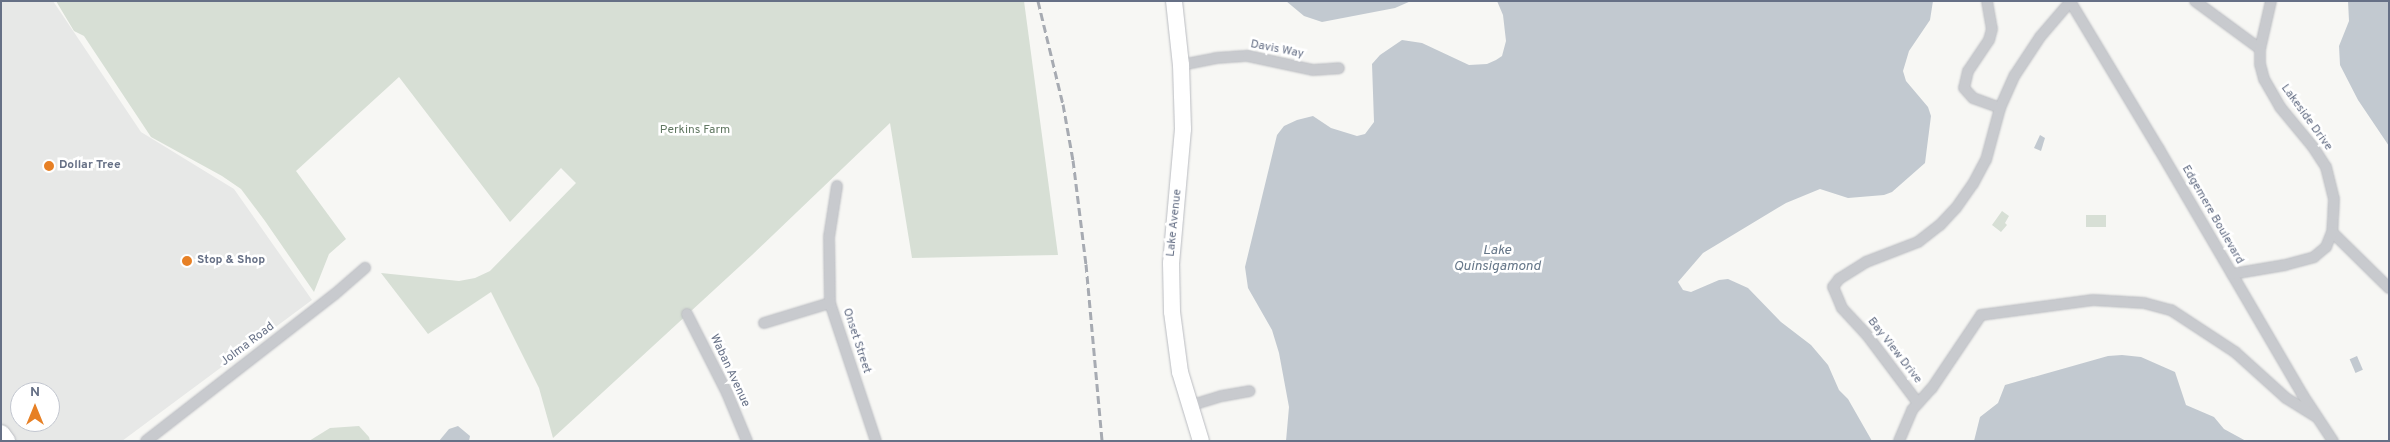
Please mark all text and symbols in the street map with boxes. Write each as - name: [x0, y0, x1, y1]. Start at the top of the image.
- street label: Davis Way: [1249, 38, 1305, 62]
- street label: Lakeside Drive: [2277, 82, 2335, 154]
- park label: Perkins Farm: [660, 124, 730, 138]
- place label: Dollar Tree: [59, 159, 121, 173]
- marker: Dollar Tree: [43, 160, 55, 172]
- street label: Edgemere Boulevard: [2178, 163, 2246, 267]
- street label: Lake Avenue: [1164, 188, 1186, 258]
- water label: Lake Quinsigamond: [1453, 243, 1541, 276]
- place label: Stop & Shop: [197, 254, 265, 268]
- marker: Stop & Shop: [181, 255, 193, 267]
- street label: Onset Street: [839, 307, 873, 375]
- street label: Bay View Drive: [1864, 315, 1924, 387]
- street label: Jolma Road: [218, 320, 278, 370]
- street label: Waban Avenue: [706, 332, 752, 410]
- north arrow: [10, 382, 60, 432]
- text: N: [30, 384, 40, 401]

